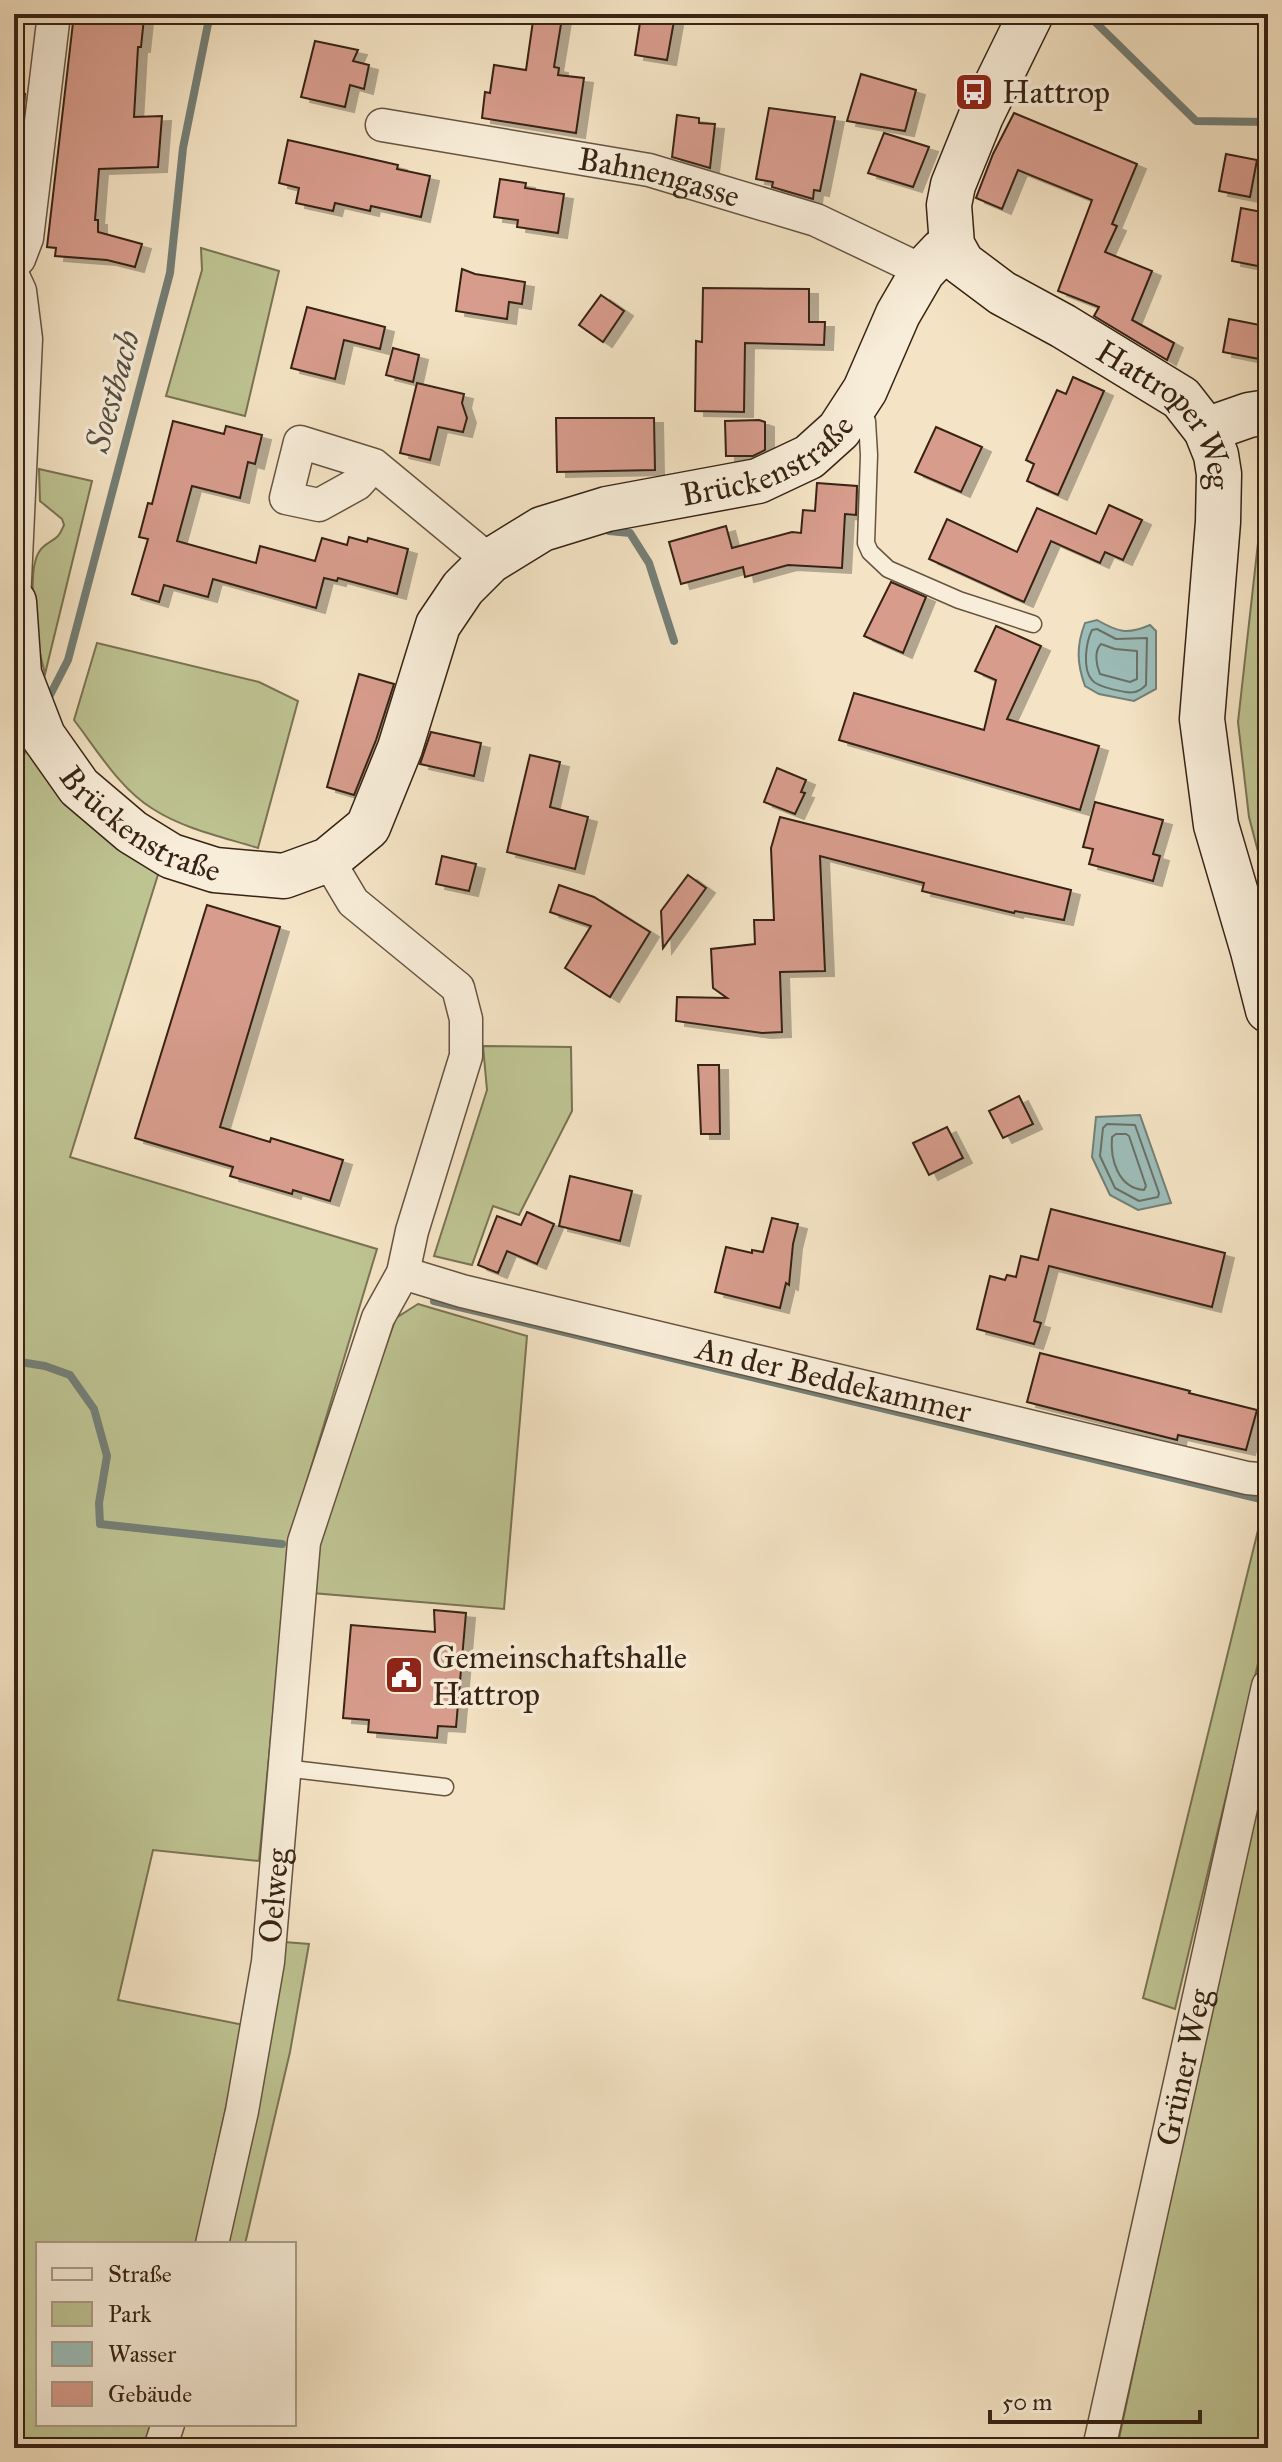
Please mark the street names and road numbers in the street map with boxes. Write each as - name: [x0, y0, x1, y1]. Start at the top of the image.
- street label: Bahnengasse: [575, 139, 744, 216]
- street label: Hattroper Weg: [1089, 332, 1238, 491]
- street label: Brückenstraße: [678, 409, 863, 515]
- street label: Brückenstraße: [51, 759, 226, 891]
- street label: An der Beddekammer: [691, 1328, 975, 1432]
- street label: Oelweg: [251, 1846, 298, 1945]
- street label: Grüner Weg: [1148, 1984, 1220, 2149]

